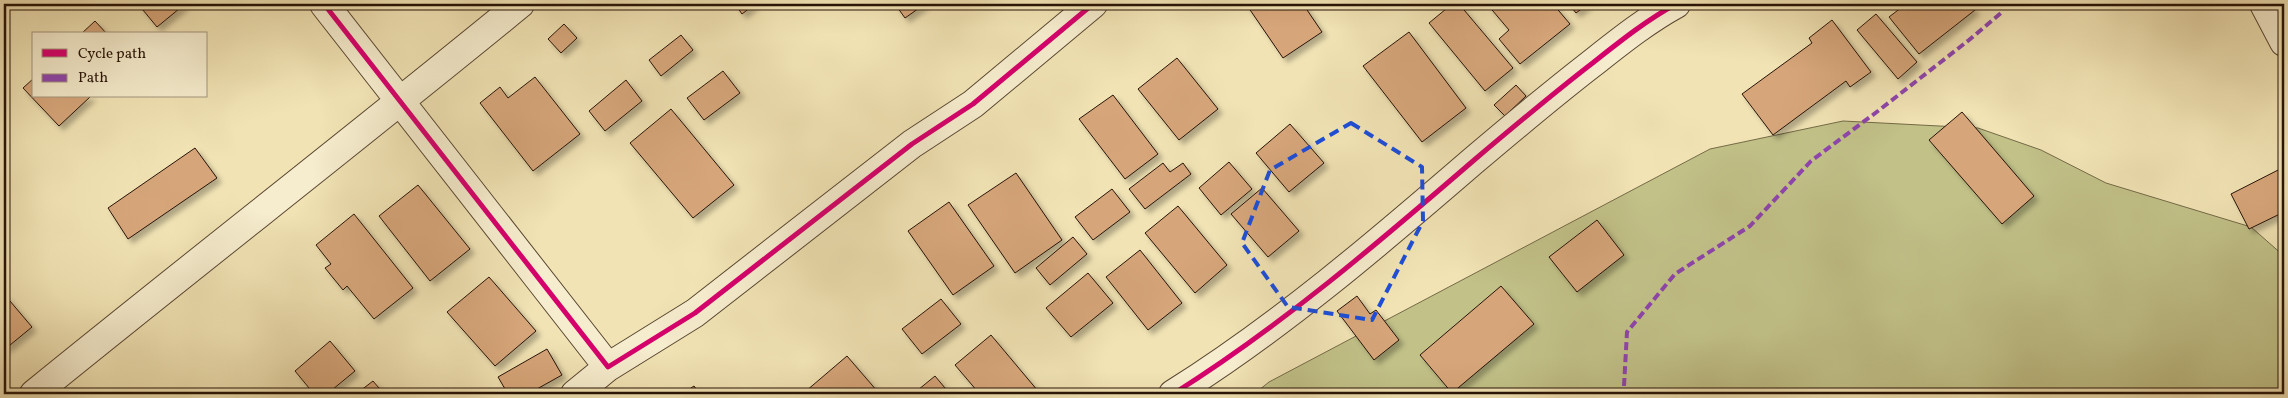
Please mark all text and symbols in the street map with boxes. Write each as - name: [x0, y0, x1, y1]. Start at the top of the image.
- legend: [32, 32, 208, 98]
- text: Cycle path: [78, 44, 146, 65]
- text: Path: [78, 68, 108, 89]

